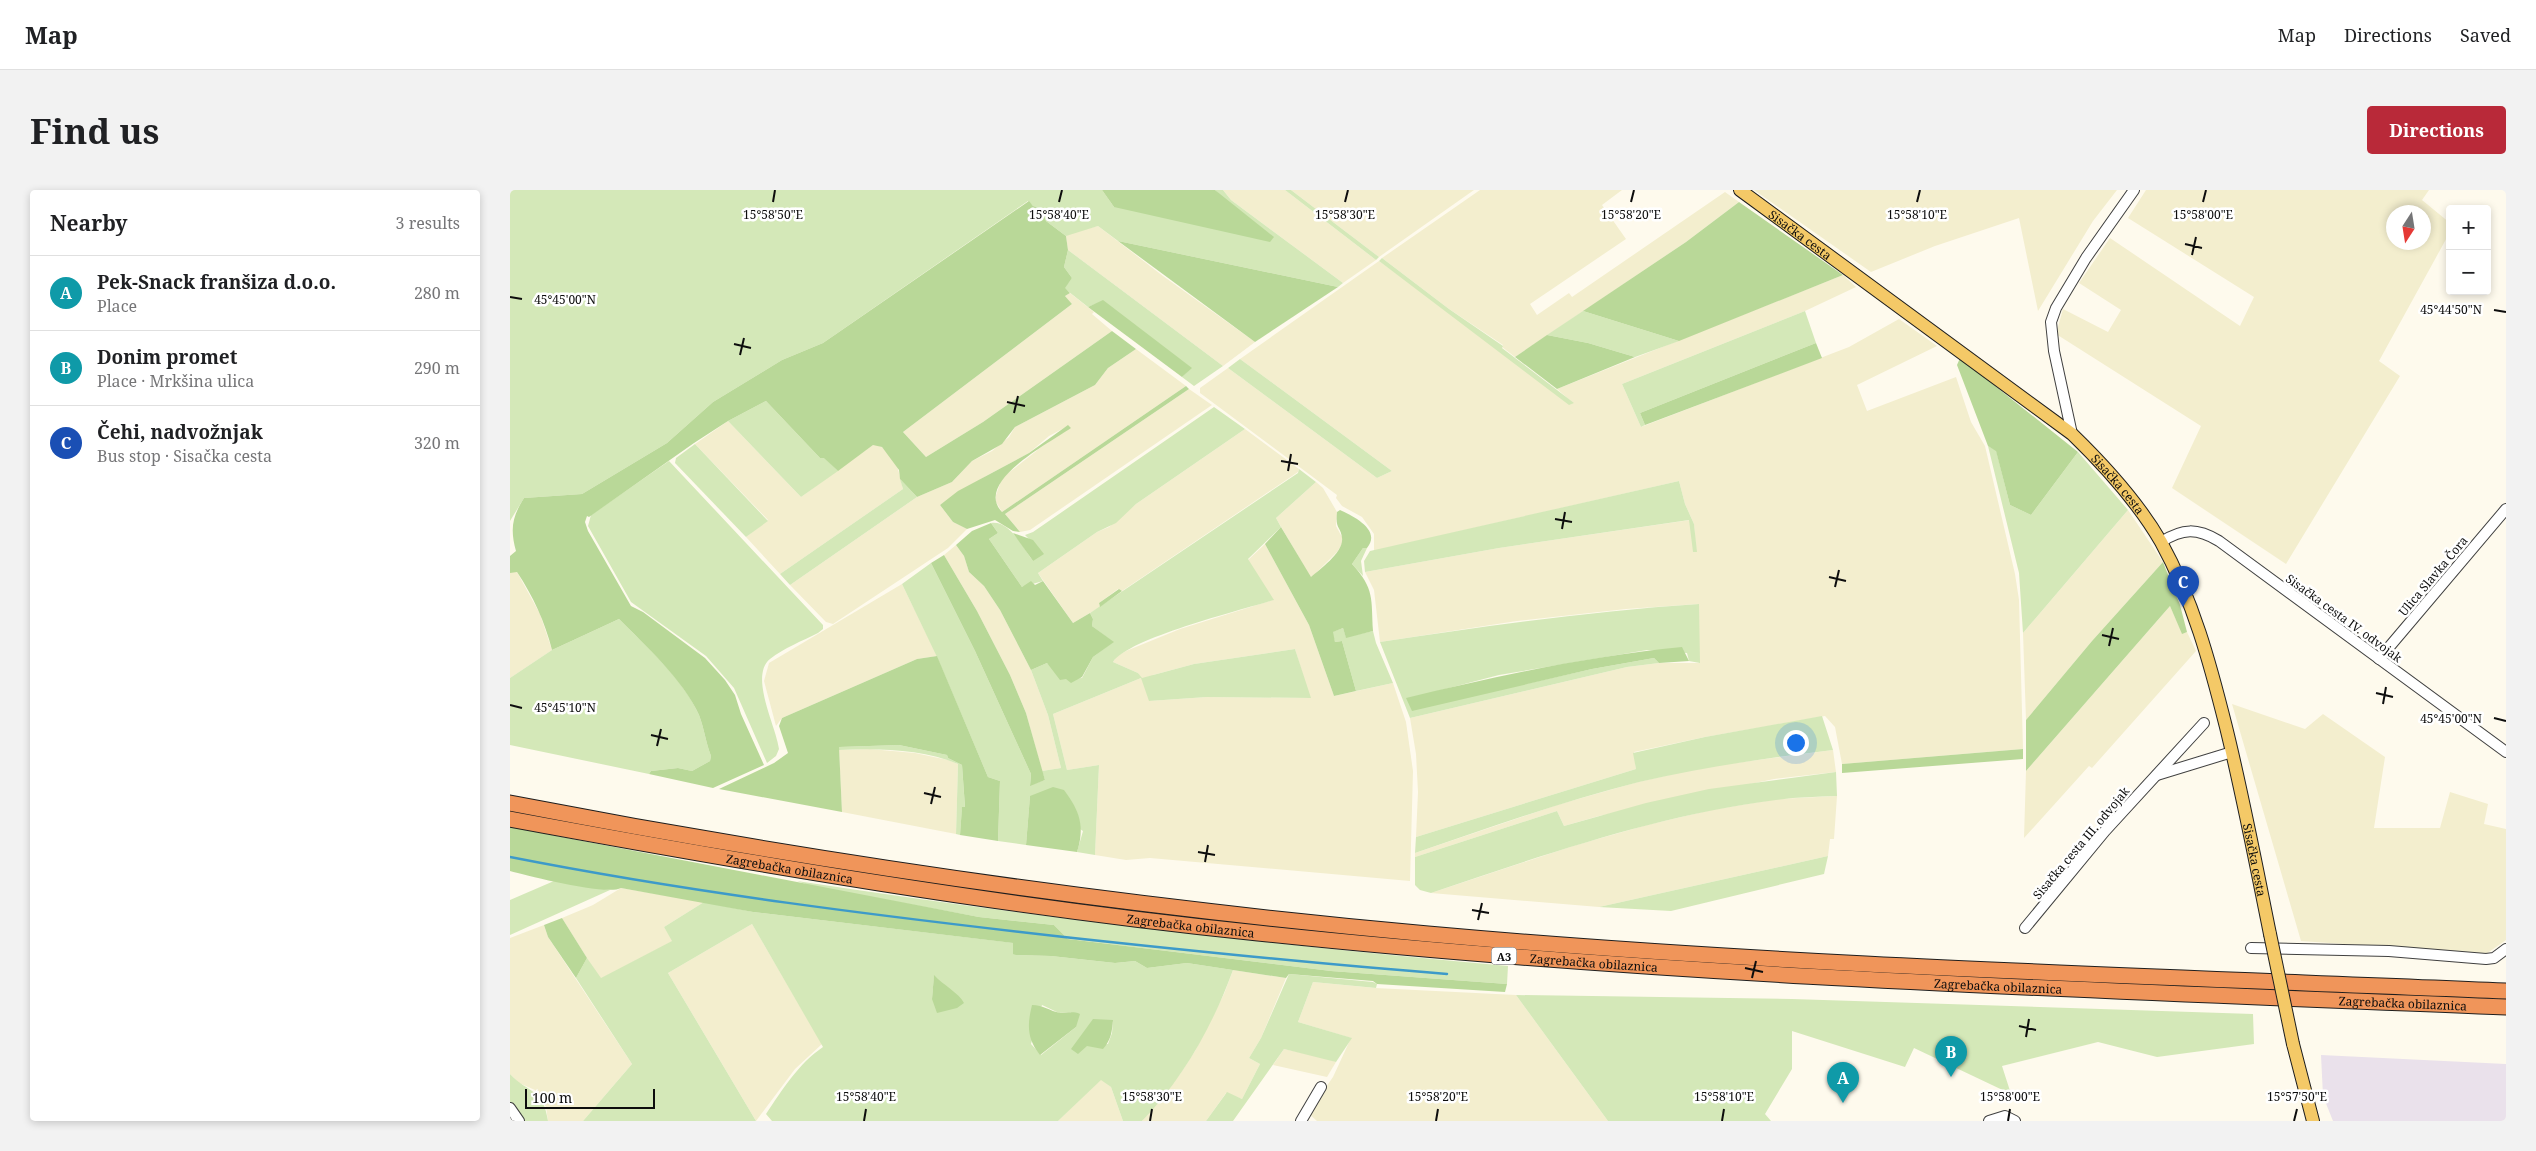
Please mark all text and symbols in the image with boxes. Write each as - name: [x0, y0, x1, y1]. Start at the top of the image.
- text: Map: [25, 18, 78, 51]
- text: Map: [2278, 23, 2316, 47]
- text: Directions: [2344, 23, 2432, 47]
- text: Saved: [2460, 23, 2511, 47]
- button: Directions: [2367, 106, 2506, 154]
- text: Find us: [30, 107, 159, 154]
- north arrow: [2386, 205, 2431, 250]
- map controls: [2446, 205, 2491, 295]
- button: +: [2446, 205, 2491, 250]
- text: 15°58'50"E: [743, 206, 803, 223]
- text: 15°58'40"E: [1029, 206, 1089, 223]
- text: 15°58'30"E: [1315, 206, 1375, 223]
- text: 15°58'20"E: [1601, 206, 1661, 223]
- street label: Sisačka cesta: [1766, 206, 1836, 263]
- text: 15°58'10"E: [1887, 206, 1947, 223]
- text: 15°58'00"E: [2173, 206, 2233, 223]
- text: Nearby: [50, 209, 128, 237]
- text: 3 results: [396, 212, 460, 234]
- button: −: [2446, 250, 2491, 295]
- text: Pek-Snack franšiza d.o.o.: [97, 269, 336, 295]
- text: A: [60, 282, 72, 304]
- text: 280 m: [414, 282, 460, 304]
- text: 45°45'00"N: [534, 291, 596, 308]
- text: Place: [97, 295, 137, 317]
- text: 45°44'50"N: [2420, 301, 2482, 318]
- text: Donim promet: [97, 344, 237, 370]
- text: B: [61, 357, 71, 379]
- text: 290 m: [414, 357, 460, 379]
- text: Place · Mrkšina ulica: [97, 370, 254, 392]
- text: Čehi, nadvožnjak: [97, 419, 263, 445]
- text: C: [61, 432, 71, 454]
- text: 320 m: [414, 432, 460, 454]
- text: Bus stop · Sisačka cesta: [97, 445, 272, 467]
- street label: Sisačka cesta: [2088, 450, 2149, 518]
- street label: Ulica Slavka Čora: [2395, 532, 2472, 619]
- pin: C: [2167, 566, 2199, 607]
- street label: Sisačka cesta IV. odvojak: [2282, 570, 2406, 667]
- text: 45°45'10"N: [534, 699, 596, 716]
- text: 45°45'00"N: [2420, 710, 2482, 727]
- your location: [1783, 730, 1809, 756]
- street label: Sisačka cesta III. odvojak: [2029, 782, 2134, 903]
- street label: Sisačka cesta: [2239, 822, 2271, 898]
- street label: Zagrebačka obilaznica: [725, 849, 855, 887]
- street label: Zagrebačka obilaznica: [1126, 910, 1256, 941]
- road number: A3: [1492, 948, 1516, 964]
- street label: Zagrebačka obilaznica: [1529, 949, 1659, 975]
- street label: Zagrebačka obilaznica: [1934, 974, 2063, 997]
- street label: Zagrebačka obilaznica: [2338, 992, 2468, 1014]
- pin: B: [1935, 1036, 1967, 1077]
- pin: A: [1827, 1062, 1859, 1103]
- scale bar: [525, 1086, 655, 1109]
- text: 100 m: [532, 1088, 572, 1107]
- text: 15°58'40"E: [836, 1088, 896, 1105]
- text: 15°58'30"E: [1122, 1088, 1182, 1105]
- text: 15°58'20"E: [1408, 1088, 1468, 1105]
- text: 15°58'10"E: [1694, 1088, 1754, 1105]
- text: 15°58'00"E: [1980, 1088, 2040, 1105]
- text: 15°57'50"E: [2267, 1088, 2327, 1105]

